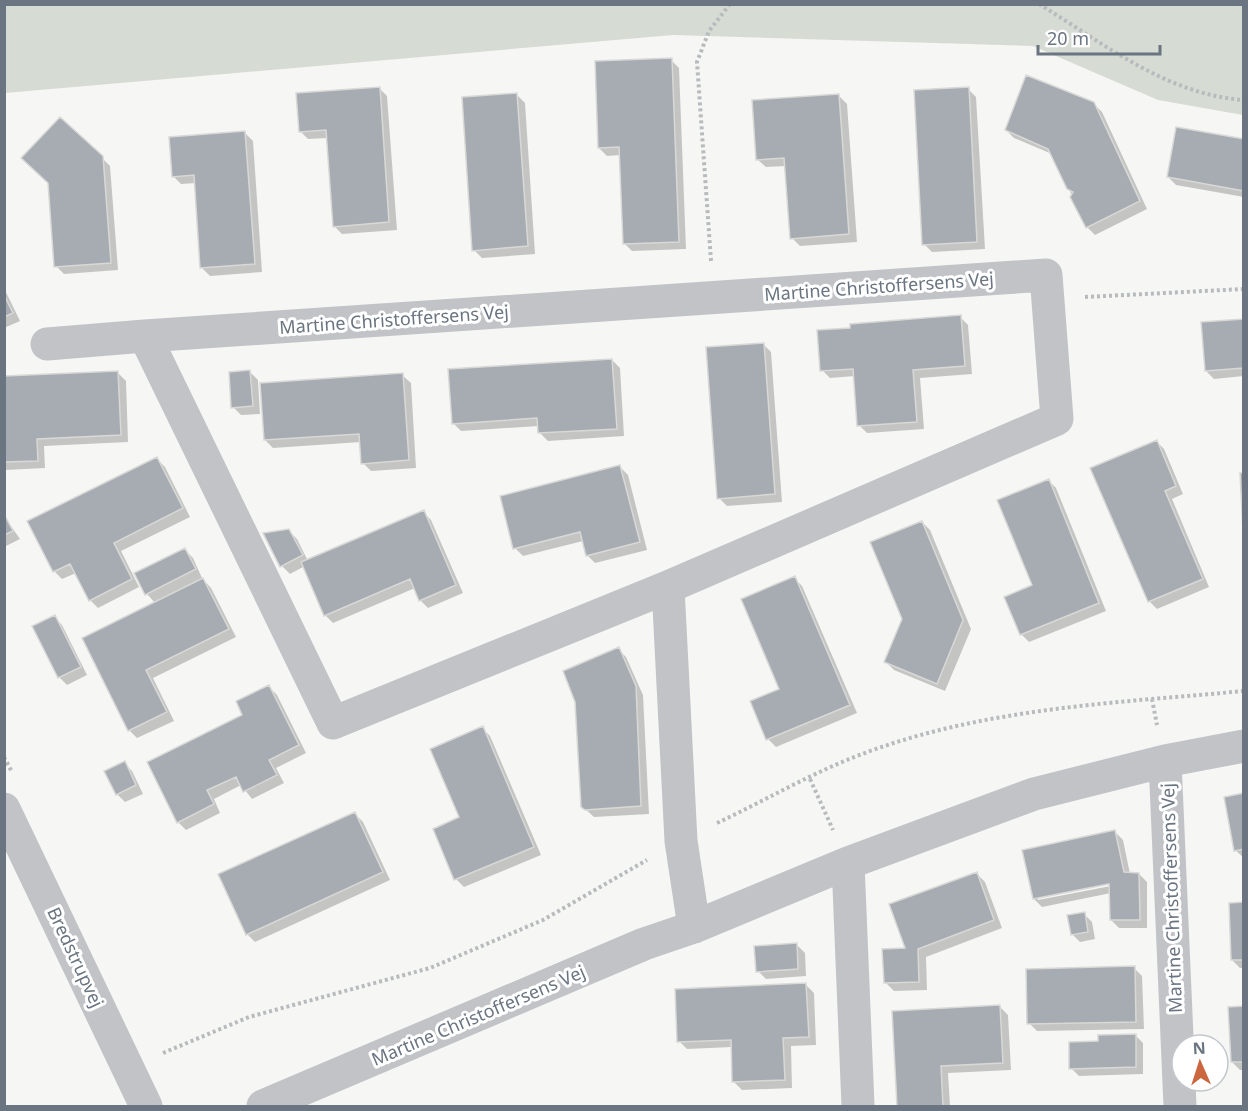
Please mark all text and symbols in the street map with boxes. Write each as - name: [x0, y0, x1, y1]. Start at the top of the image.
- scale bar: [1038, 18, 1160, 56]
- text: 20 m: [1047, 26, 1089, 50]
- street label: Martine Christoffersens Vej: [763, 266, 995, 306]
- street label: Martine Christoffersens Vej: [278, 299, 510, 339]
- street label: Martine Christoffersens Vej: [1155, 783, 1187, 1013]
- street label: Bredstrupvej: [42, 903, 110, 1011]
- street label: Martine Christoffersens Vej: [367, 959, 589, 1071]
- north arrow: [1170, 1033, 1230, 1093]
- text: N: [1192, 1037, 1206, 1059]

